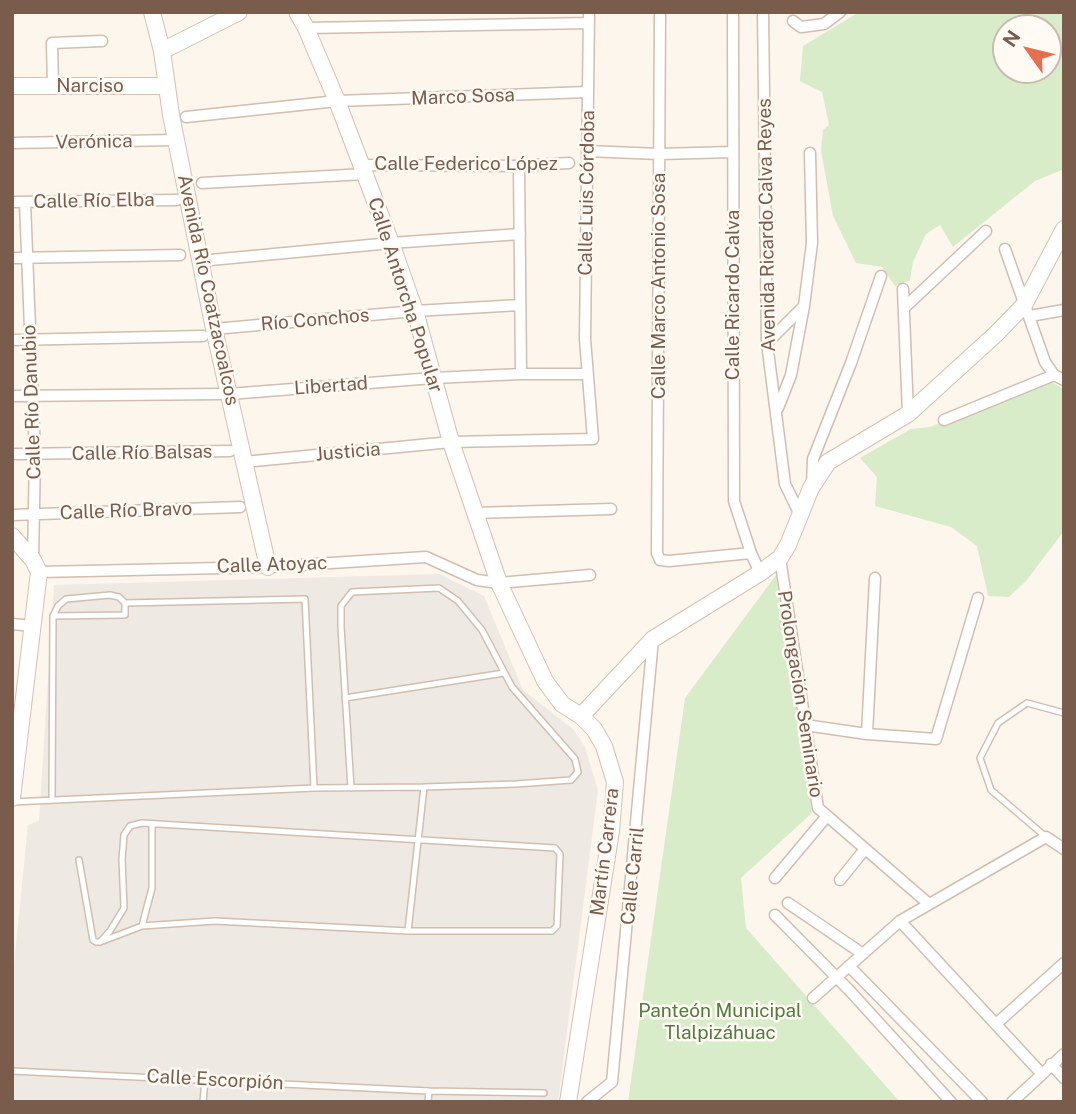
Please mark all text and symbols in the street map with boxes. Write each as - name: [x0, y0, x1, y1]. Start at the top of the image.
- north arrow: [992, 14, 1062, 84]
- text: N: [998, 26, 1025, 51]
- street label: Narciso: [56, 75, 124, 97]
- street label: Marco Sosa: [411, 84, 515, 110]
- street label: Avenida Ricardo Calva Reyes: [753, 98, 781, 352]
- street label: Calle Luis Córdoba: [574, 110, 600, 276]
- street label: Verónica: [55, 130, 133, 154]
- street label: Calle Federico López: [374, 153, 558, 175]
- street label: Avenida Río Coatzacoalcos: [172, 173, 244, 407]
- street label: Calle Marco Antonio Sosa: [648, 173, 670, 399]
- street label: Calle Río Elba: [33, 189, 155, 213]
- street label: Calle Antorcha Popular: [363, 195, 447, 395]
- street label: Calle Ricardo Calva: [722, 210, 744, 380]
- street label: Río Conchos: [260, 304, 370, 336]
- street label: Calle Río Danubio: [18, 324, 46, 480]
- street label: Libertad: [293, 372, 369, 400]
- street label: Justicia: [314, 438, 382, 466]
- street label: Calle Río Balsas: [71, 440, 213, 466]
- street label: Calle Río Bravo: [59, 497, 193, 525]
- street label: Calle Atoyac: [216, 552, 328, 578]
- street label: Prolongación Seminario: [772, 589, 828, 799]
- street label: Martín Carrera: [586, 787, 624, 917]
- street label: Calle Carril: [617, 826, 649, 926]
- park label: Panteón Municipal Tlalpizáhuac: [638, 1000, 802, 1044]
- street label: Calle Escorpión: [146, 1065, 284, 1095]

